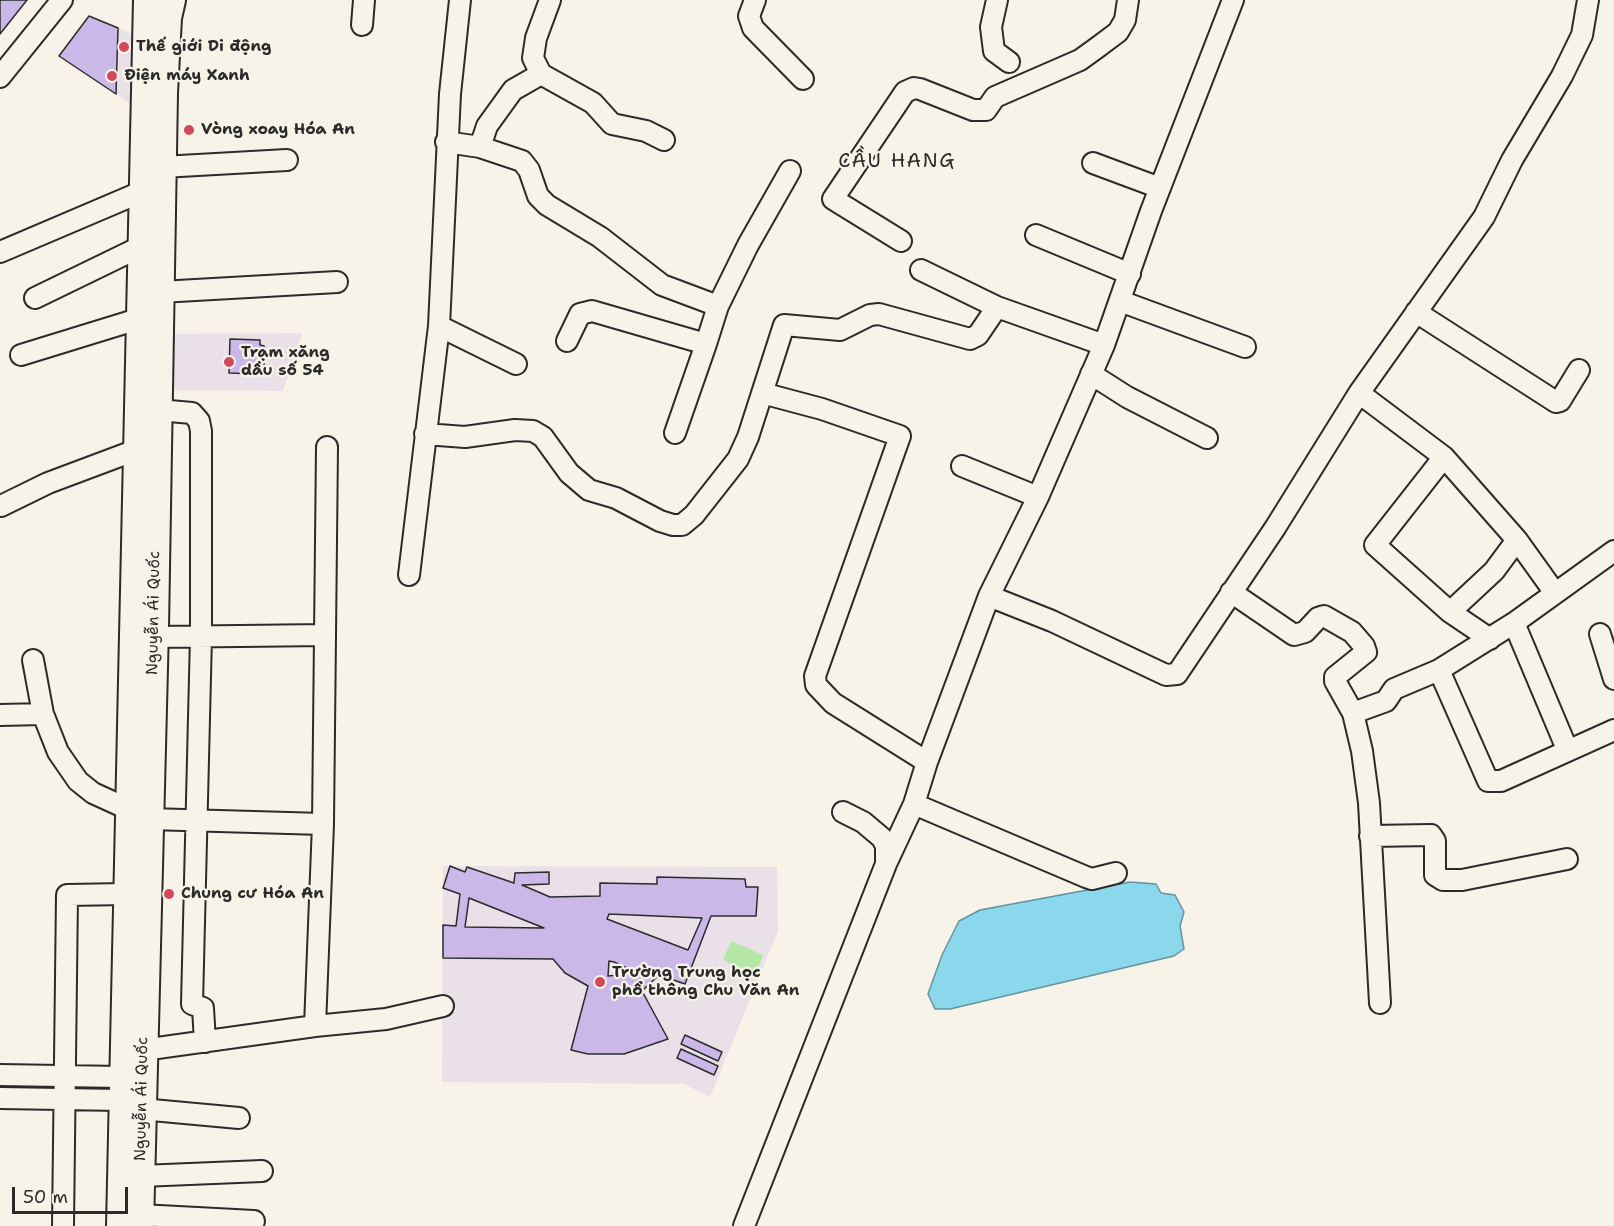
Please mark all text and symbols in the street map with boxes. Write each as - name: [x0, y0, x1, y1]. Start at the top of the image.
- place label: Thế giới Di động: [136, 37, 271, 57]
- marker: Thế giới Di động: [117, 40, 131, 54]
- place label: Điện máy Xanh: [124, 66, 250, 86]
- marker: Điện máy Xanh: [105, 69, 119, 83]
- place label: Vòng xoay Hóa An: [201, 120, 355, 140]
- marker: Vòng xoay Hóa An: [182, 123, 196, 137]
- district label: CẦU HANG: [838, 150, 956, 174]
- place label: Trạm xăng dầu số 54: [241, 343, 330, 381]
- marker: Trạm xăng dầu số 54: [222, 355, 236, 369]
- street label: Nguyễn Ái Quốc: [143, 551, 165, 675]
- place label: Chung cư Hóa An: [181, 884, 324, 904]
- marker: Chung cư Hóa An: [162, 887, 176, 901]
- place label: Trường Trung học phổ thông Chu Văn An: [612, 963, 799, 1001]
- marker: Trường Trung học phổ thông Chu Văn An: [593, 975, 607, 989]
- street label: Nguyễn Ái Quốc: [131, 1037, 153, 1161]
- scale bar: [15, 1175, 130, 1213]
- text: 50 m: [23, 1185, 68, 1209]

